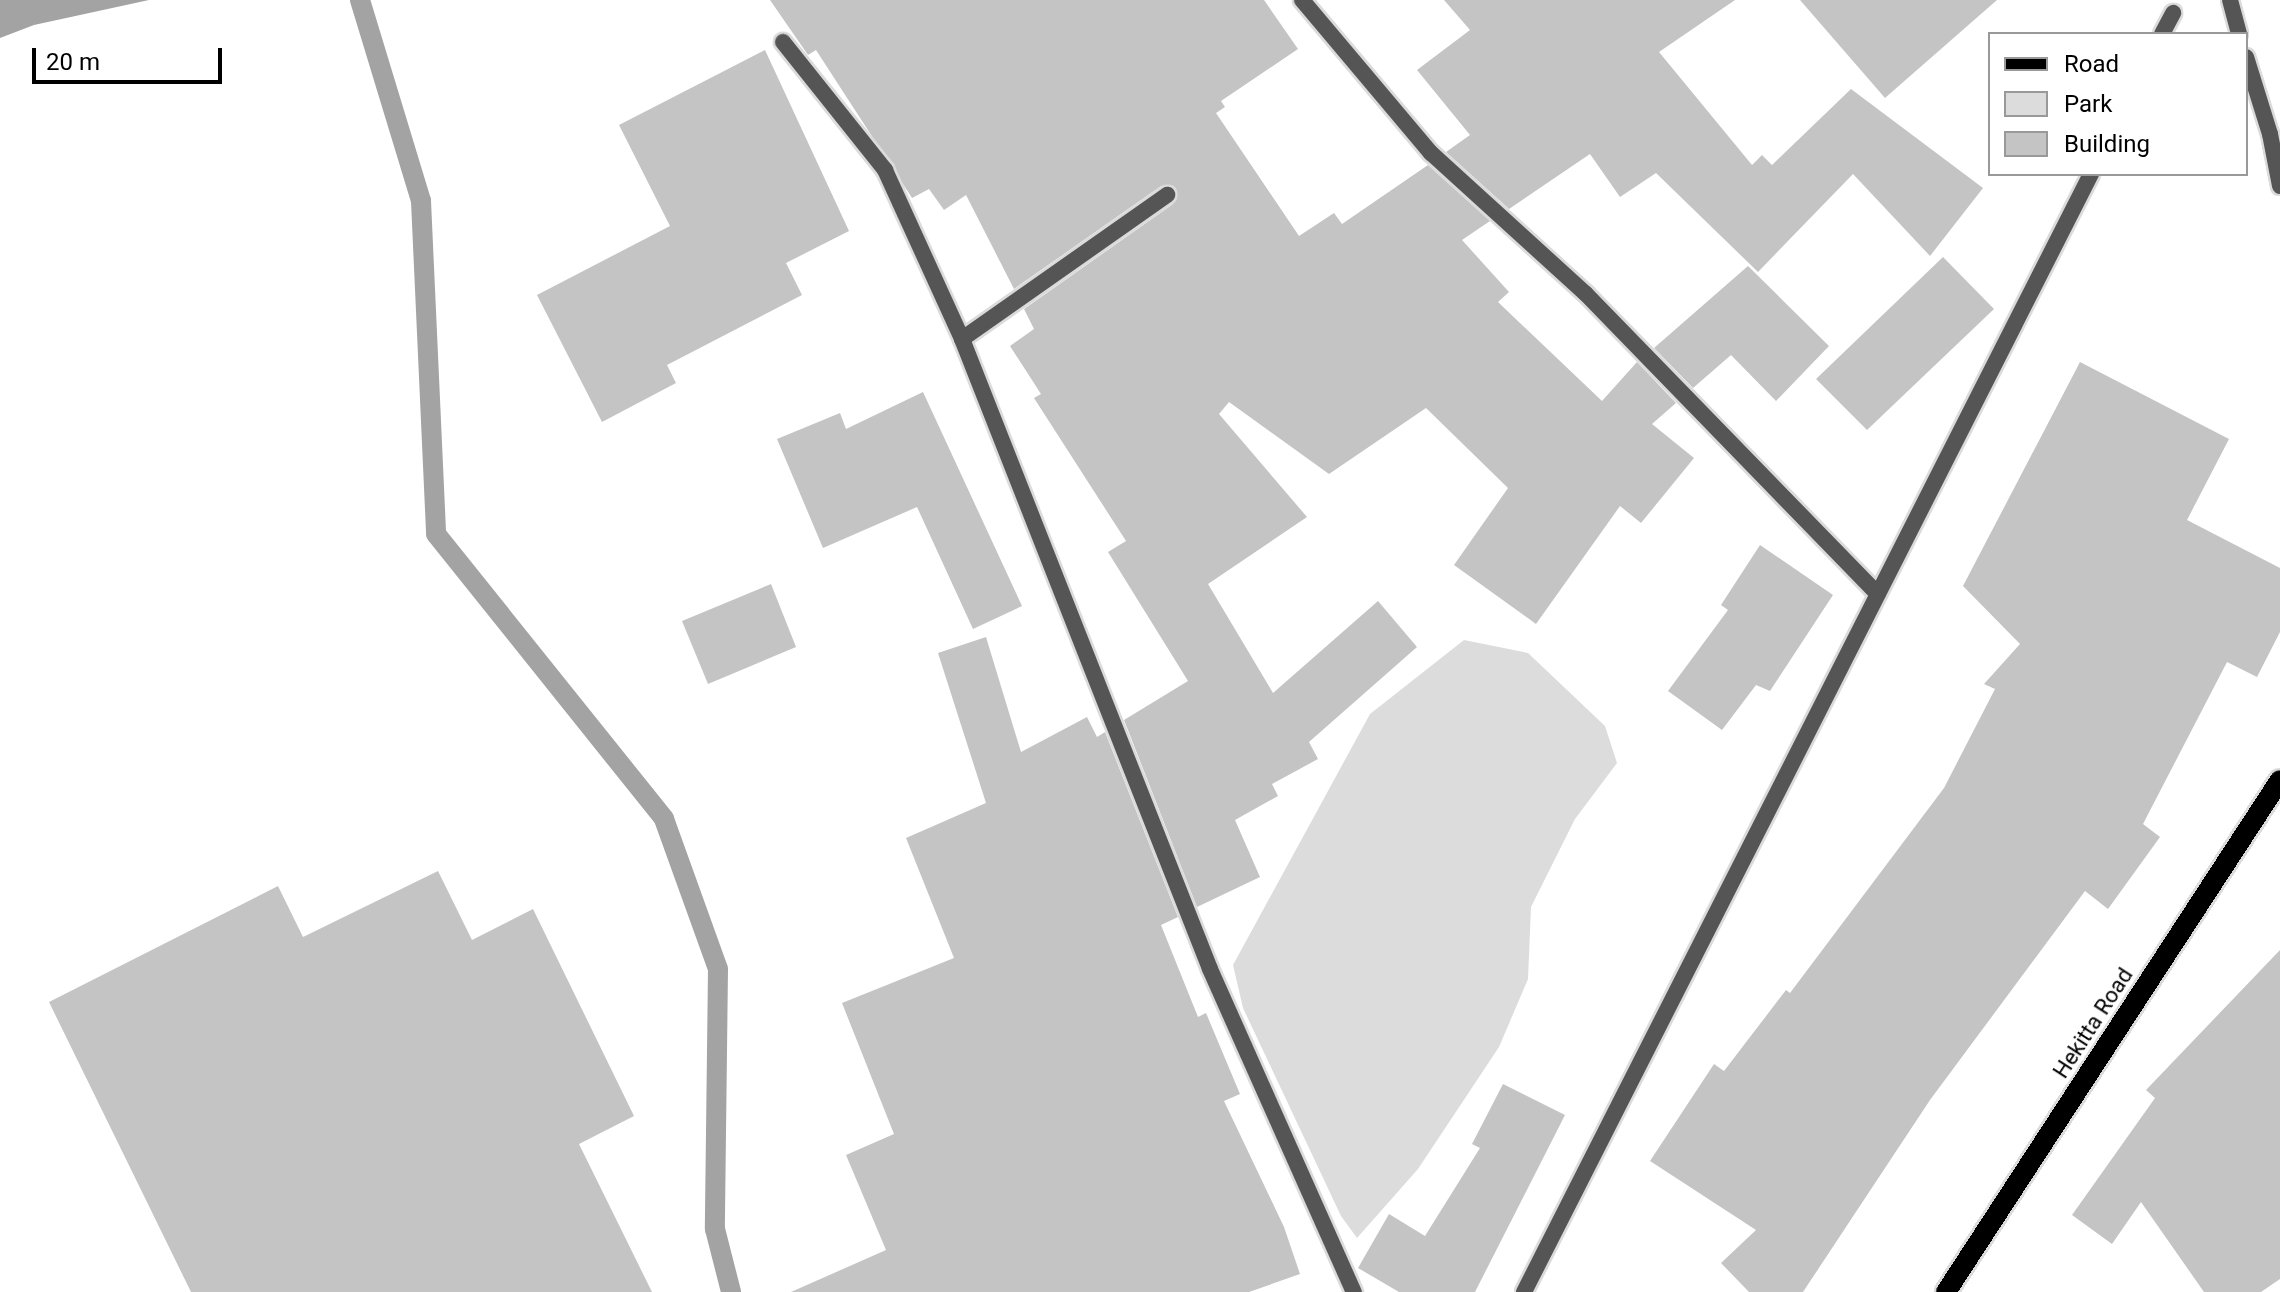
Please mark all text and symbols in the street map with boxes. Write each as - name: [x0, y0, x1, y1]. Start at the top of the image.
- scale bar: [36, 32, 226, 82]
- legend: [1988, 32, 2248, 176]
- text: 20 m: [46, 48, 100, 76]
- text: Road: [2064, 50, 2119, 78]
- text: Park: [2064, 90, 2112, 118]
- text: Building: [2064, 130, 2150, 158]
- street label: Hekitta Road: [2048, 963, 2138, 1083]

